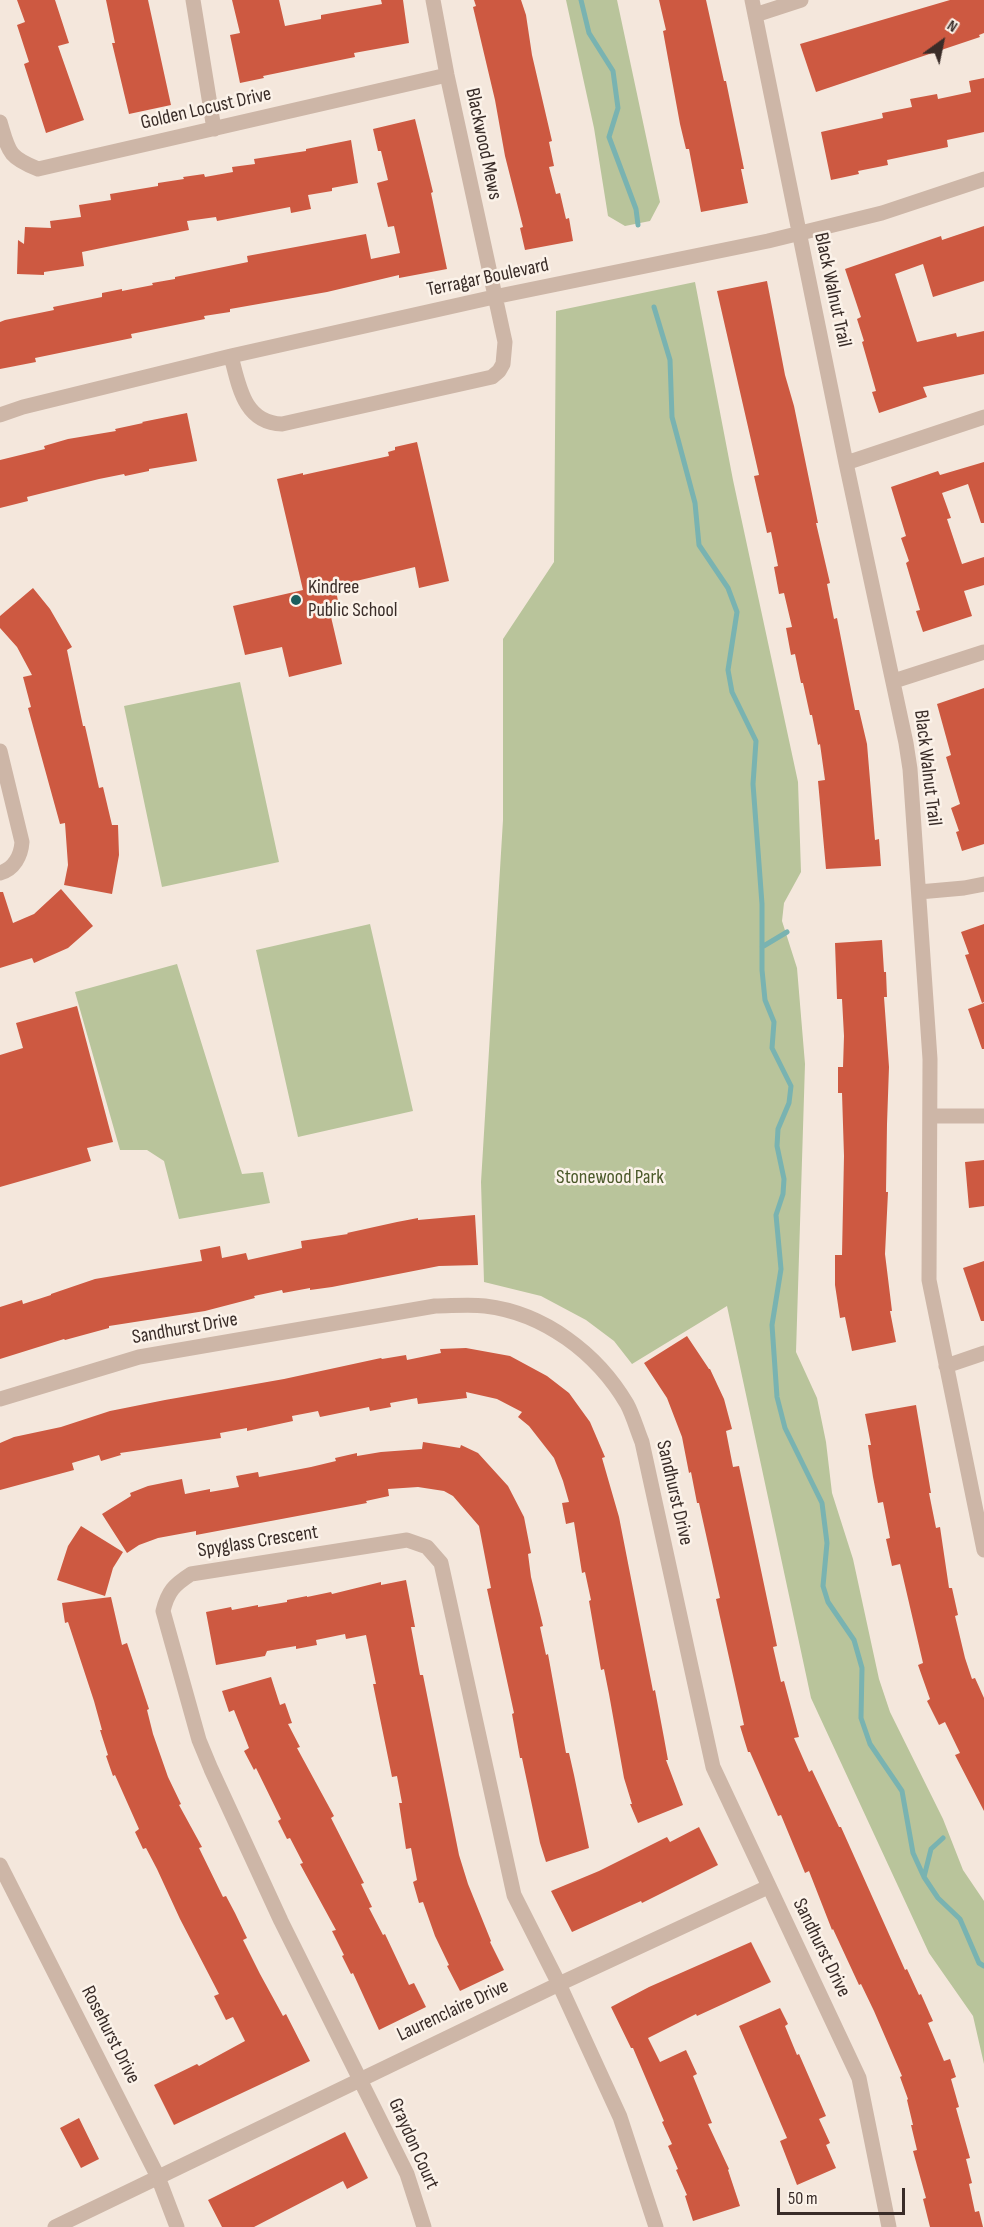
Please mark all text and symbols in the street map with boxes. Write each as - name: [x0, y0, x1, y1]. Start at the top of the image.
- north arrow: [912, 12, 972, 72]
- text: N: [943, 16, 961, 37]
- street label: Golden Locust Drive: [138, 82, 274, 136]
- street label: Blackwood Mews: [459, 86, 507, 202]
- street label: Black Walnut Trail: [808, 231, 856, 349]
- street label: Terragar Boulevard: [425, 253, 551, 303]
- place label: Kindree Public School: [308, 576, 398, 623]
- marker: Kindree Public School: [289, 593, 303, 607]
- street label: Black Walnut Trail: [908, 709, 946, 827]
- park label: Stonewood Park: [556, 1166, 664, 1190]
- street label: Sandhurst Drive: [130, 1308, 240, 1350]
- street label: Sandhurst Drive: [650, 1438, 698, 1548]
- street label: Spyglass Crescent: [196, 1521, 320, 1563]
- street label: Sandhurst Drive: [787, 1895, 855, 2001]
- street label: Laurenclaire Drive: [393, 1975, 513, 2047]
- street label: Rosehurst Drive: [75, 1982, 145, 2088]
- street label: Graydon Court: [382, 2095, 444, 2193]
- scale bar: [780, 2176, 908, 2214]
- text: 50 m: [788, 2188, 818, 2209]

